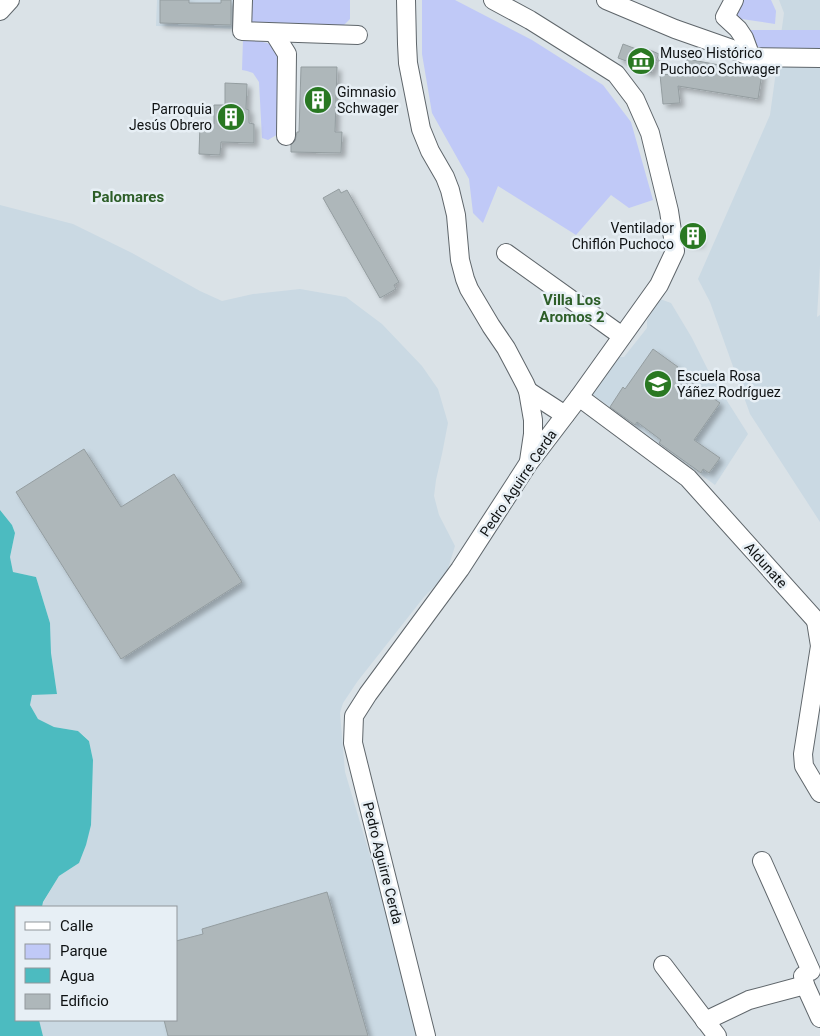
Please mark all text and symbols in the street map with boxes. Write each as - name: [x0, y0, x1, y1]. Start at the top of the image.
- place label: Museo Histórico Puchoco Schwager: [660, 45, 780, 77]
- museum icon: Museo Histórico Puchoco Schwager: [626, 46, 656, 76]
- place label: Gimnasio Schwager: [337, 84, 399, 116]
- building icon: Gimnasio Schwager: [303, 85, 333, 115]
- place label: Parroquia Jesús Obrero: [129, 101, 212, 133]
- building icon: Parroquia Jesús Obrero: [216, 102, 246, 132]
- district label: Palomares: [92, 188, 164, 206]
- place label: Ventilador Chiflón Puchoco: [572, 220, 674, 252]
- building icon: Ventilador Chiflón Puchoco: [678, 221, 708, 251]
- district label: Villa Los Aromos 2: [539, 291, 605, 326]
- place label: Escuela Rosa Yáñez Rodríguez: [677, 368, 781, 400]
- school or university icon: Escuela Rosa Yáñez Rodríguez: [643, 369, 673, 399]
- street label: Pedro Aguirre Cerda: [476, 427, 560, 539]
- street label: Aldunate: [741, 539, 791, 591]
- street label: Pedro Aguirre Cerda: [360, 800, 406, 926]
- legend: [15, 906, 178, 1021]
- text: Calle: [60, 917, 93, 935]
- text: Parque: [60, 942, 107, 960]
- text: Agua: [60, 967, 95, 985]
- text: Edificio: [60, 992, 109, 1010]

